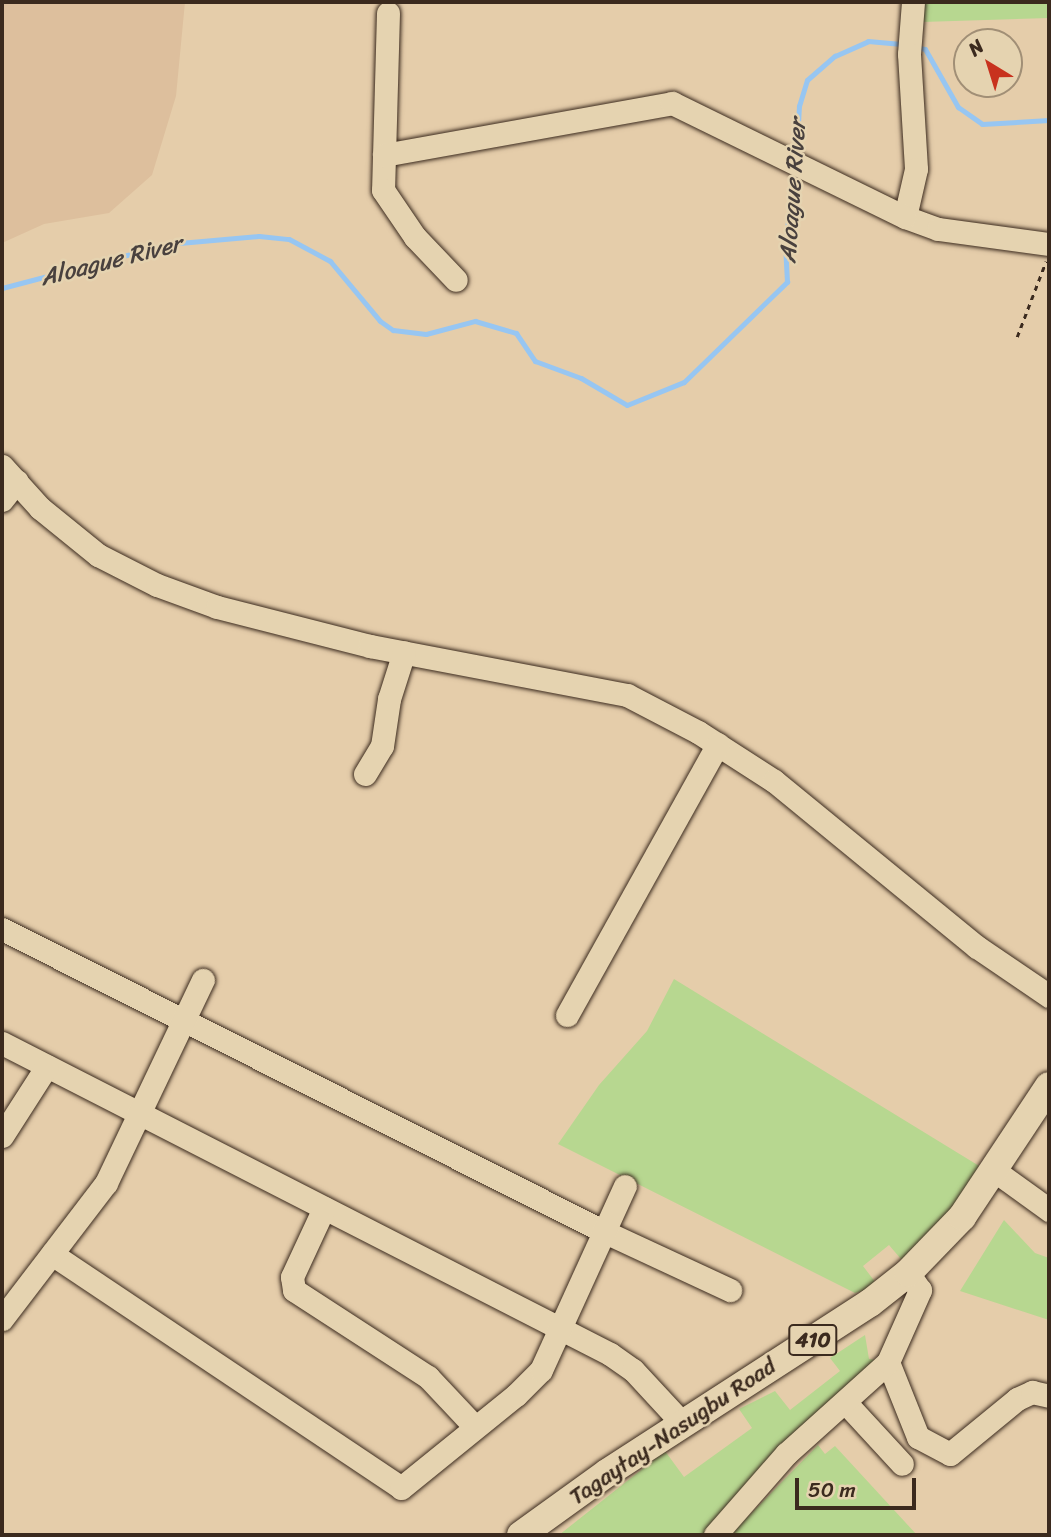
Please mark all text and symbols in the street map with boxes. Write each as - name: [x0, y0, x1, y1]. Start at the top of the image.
- north arrow: [953, 28, 1023, 98]
- text: N: [961, 31, 991, 65]
- water label: Aloague River: [774, 118, 812, 264]
- water label: Aloague River: [37, 229, 185, 293]
- road number: 410: [787, 1322, 839, 1358]
- street label: Tagaytay-Nasugbu Road: [565, 1353, 781, 1511]
- scale bar: [799, 1464, 920, 1508]
- text: 50 m: [808, 1471, 856, 1509]

